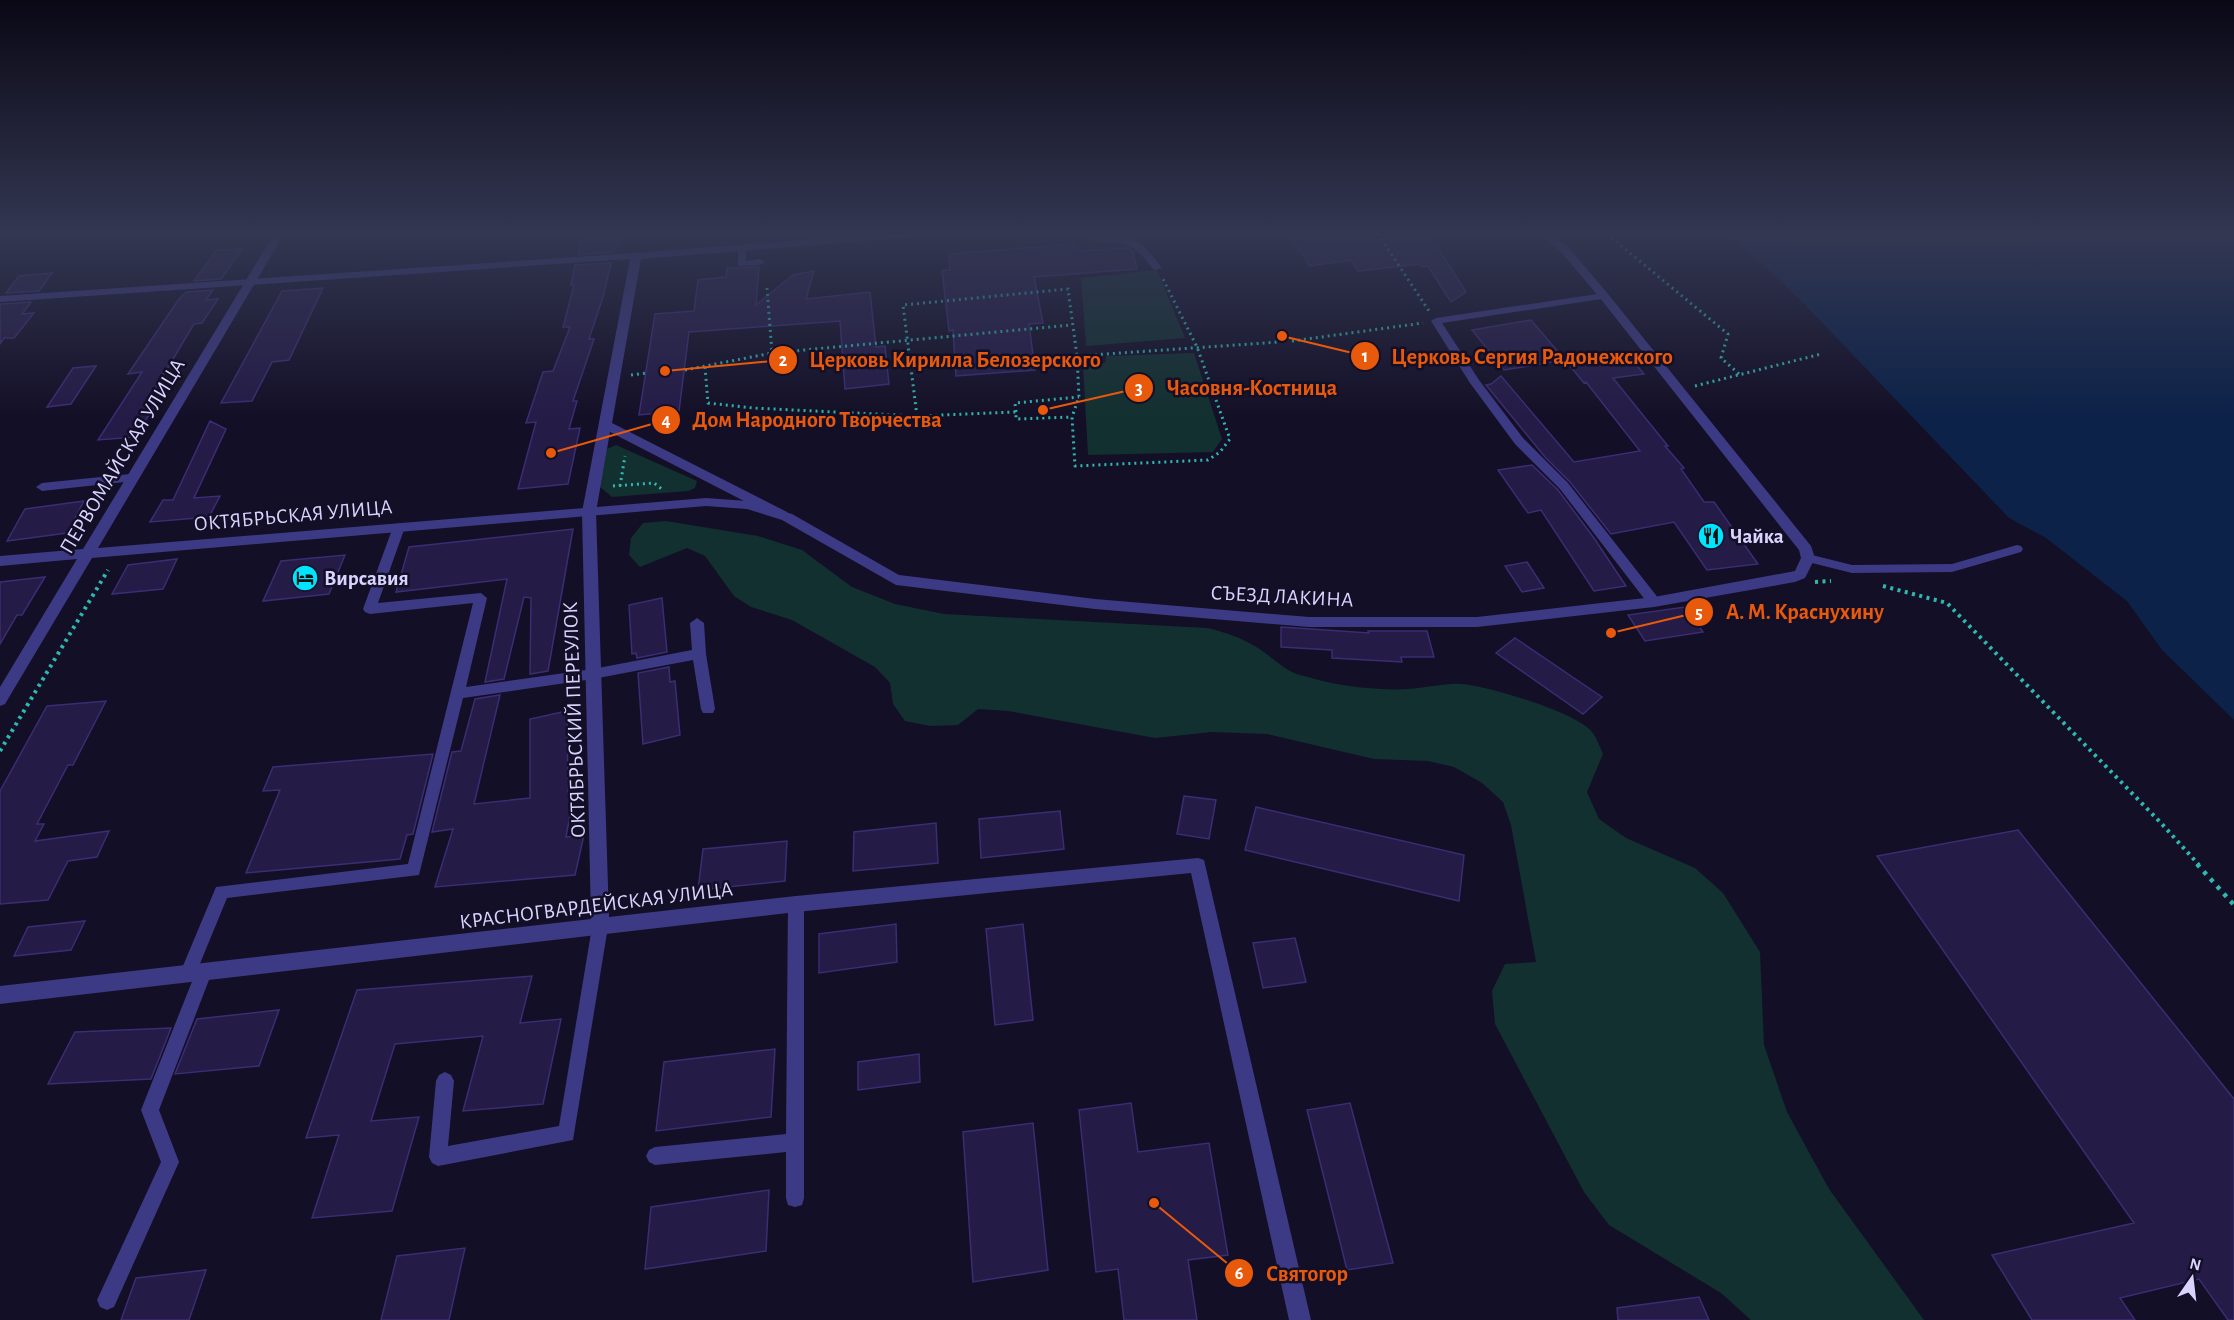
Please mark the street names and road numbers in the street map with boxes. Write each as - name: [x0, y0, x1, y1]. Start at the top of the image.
- street label: ПЕРВОМАЙСКАЯ УЛИЦА: [55, 355, 189, 557]
- street label: ОКТЯБРЬСКАЯ УЛИЦА: [193, 496, 393, 535]
- street label: СЪЕЗД ЛАКИНА: [1210, 582, 1354, 611]
- street label: ОКТЯБРЬСКИЙ ПЕРЕУЛОК: [559, 601, 589, 839]
- street label: КРАСНОГВАРДЕЙСКАЯ УЛИЦА: [458, 877, 734, 933]

